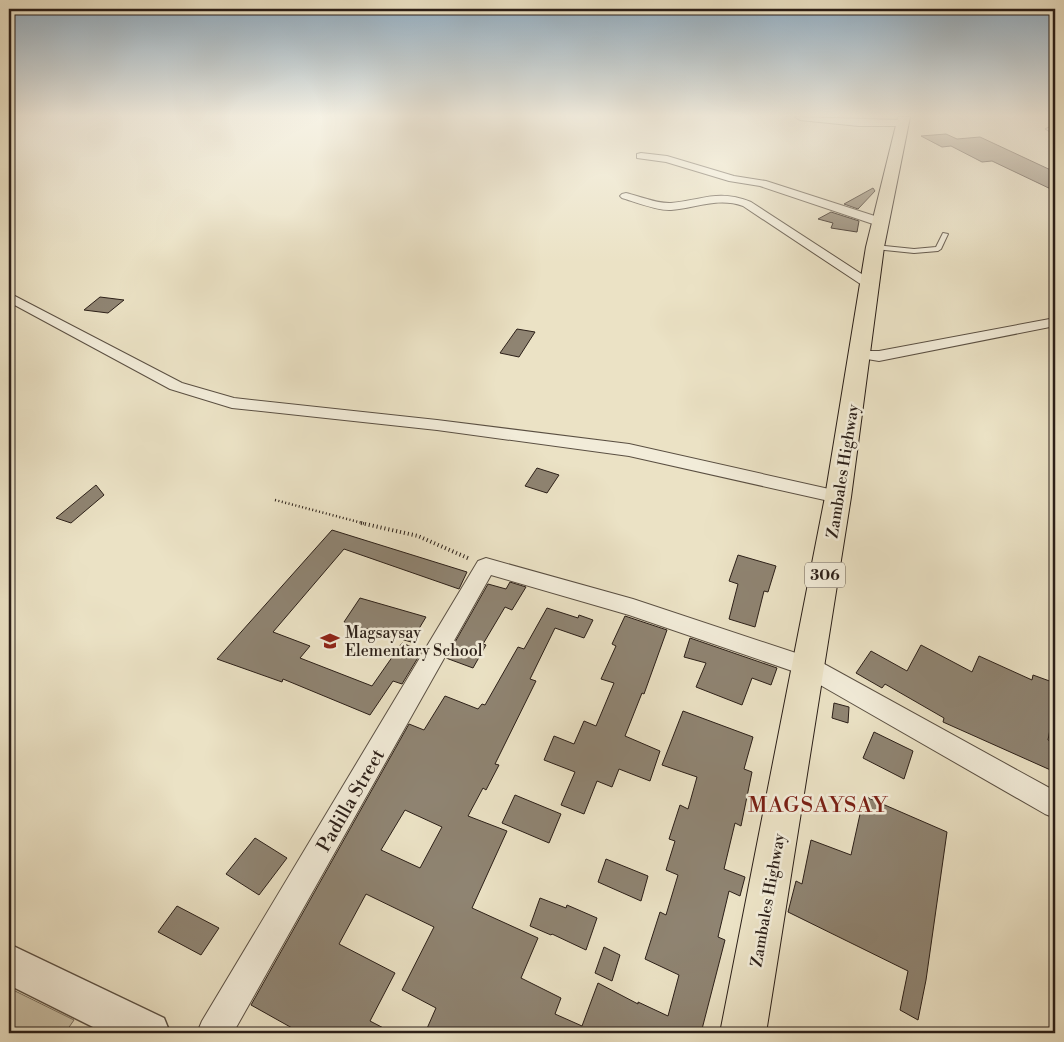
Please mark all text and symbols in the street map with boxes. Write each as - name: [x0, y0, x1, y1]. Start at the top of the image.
- street label: Zambales Highway: [823, 402, 864, 540]
- road number: 306: [805, 562, 845, 588]
- place label: Magsaysay Elementary School: [345, 623, 483, 661]
- school or university icon: Magsaysay Elementary School: [319, 630, 341, 652]
- street label: Padilla Street: [312, 744, 390, 856]
- district label: MAGSAYSAY: [748, 792, 889, 819]
- street label: Zambales Highway: [746, 831, 790, 969]

